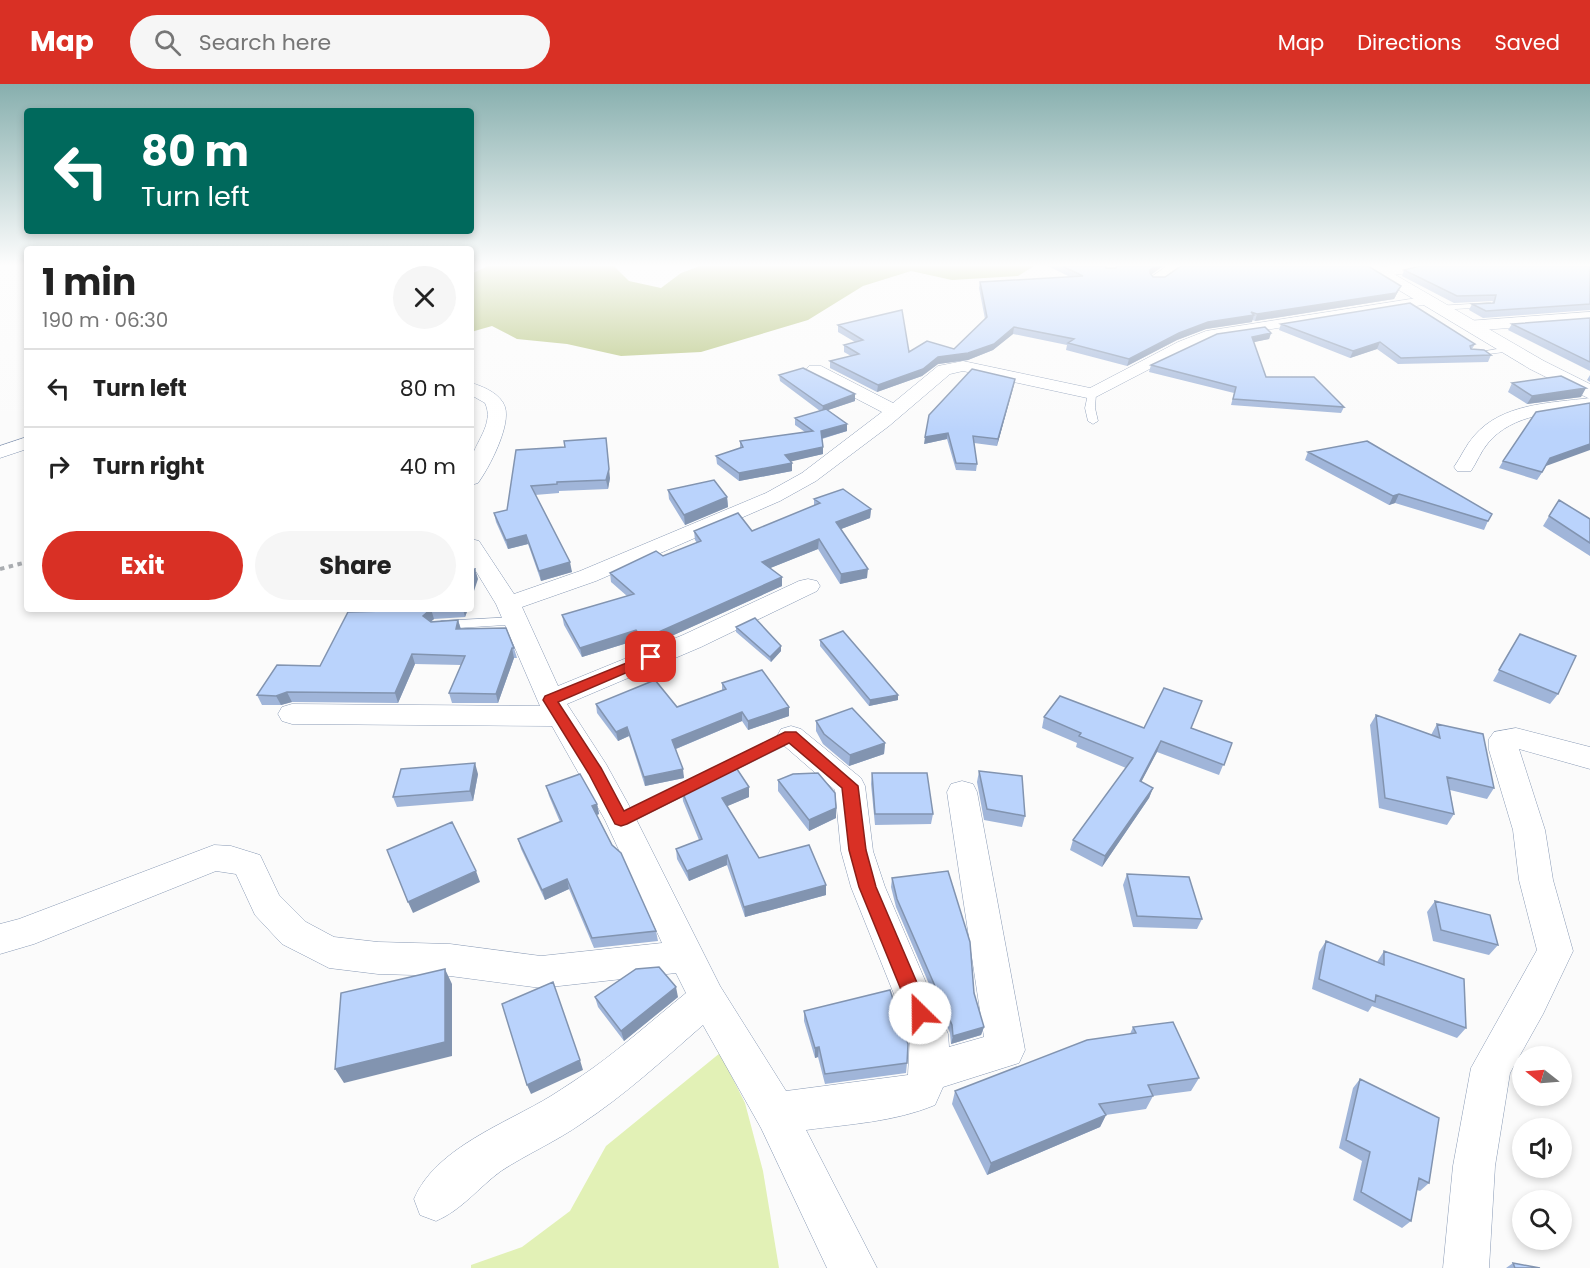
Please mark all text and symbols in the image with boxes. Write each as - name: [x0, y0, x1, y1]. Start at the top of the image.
- search box: [130, 15, 550, 69]
- text: Map: [30, 22, 94, 61]
- icon: search: [151, 26, 184, 59]
- text: Search here: [199, 27, 331, 58]
- text: Map: [1278, 28, 1324, 57]
- text: Directions: [1357, 28, 1461, 57]
- text: Saved: [1494, 28, 1560, 57]
- text: 80 m: [141, 122, 249, 181]
- icon: left: [42, 132, 120, 210]
- text: Turn left: [141, 178, 250, 215]
- text: 1 min: [42, 257, 136, 308]
- button: close: [393, 266, 456, 329]
- text: 190 m · 06:30: [42, 306, 168, 334]
- icon: left: [42, 372, 75, 405]
- text: Turn left: [93, 373, 187, 404]
- text: 80 m: [400, 373, 456, 404]
- icon: right: [42, 450, 75, 483]
- text: Turn right: [93, 451, 204, 482]
- text: 40 m: [400, 451, 456, 482]
- button: Exit: [42, 531, 243, 600]
- button: Share: [255, 531, 456, 600]
- pin: [625, 631, 676, 682]
- icon: arrive: [634, 640, 667, 673]
- position arrow: [888, 981, 952, 1045]
- north arrow: [1512, 1046, 1572, 1106]
- map controls: [1512, 1046, 1572, 1250]
- button: sound: [1512, 1118, 1572, 1178]
- button: search: [1512, 1190, 1572, 1250]

